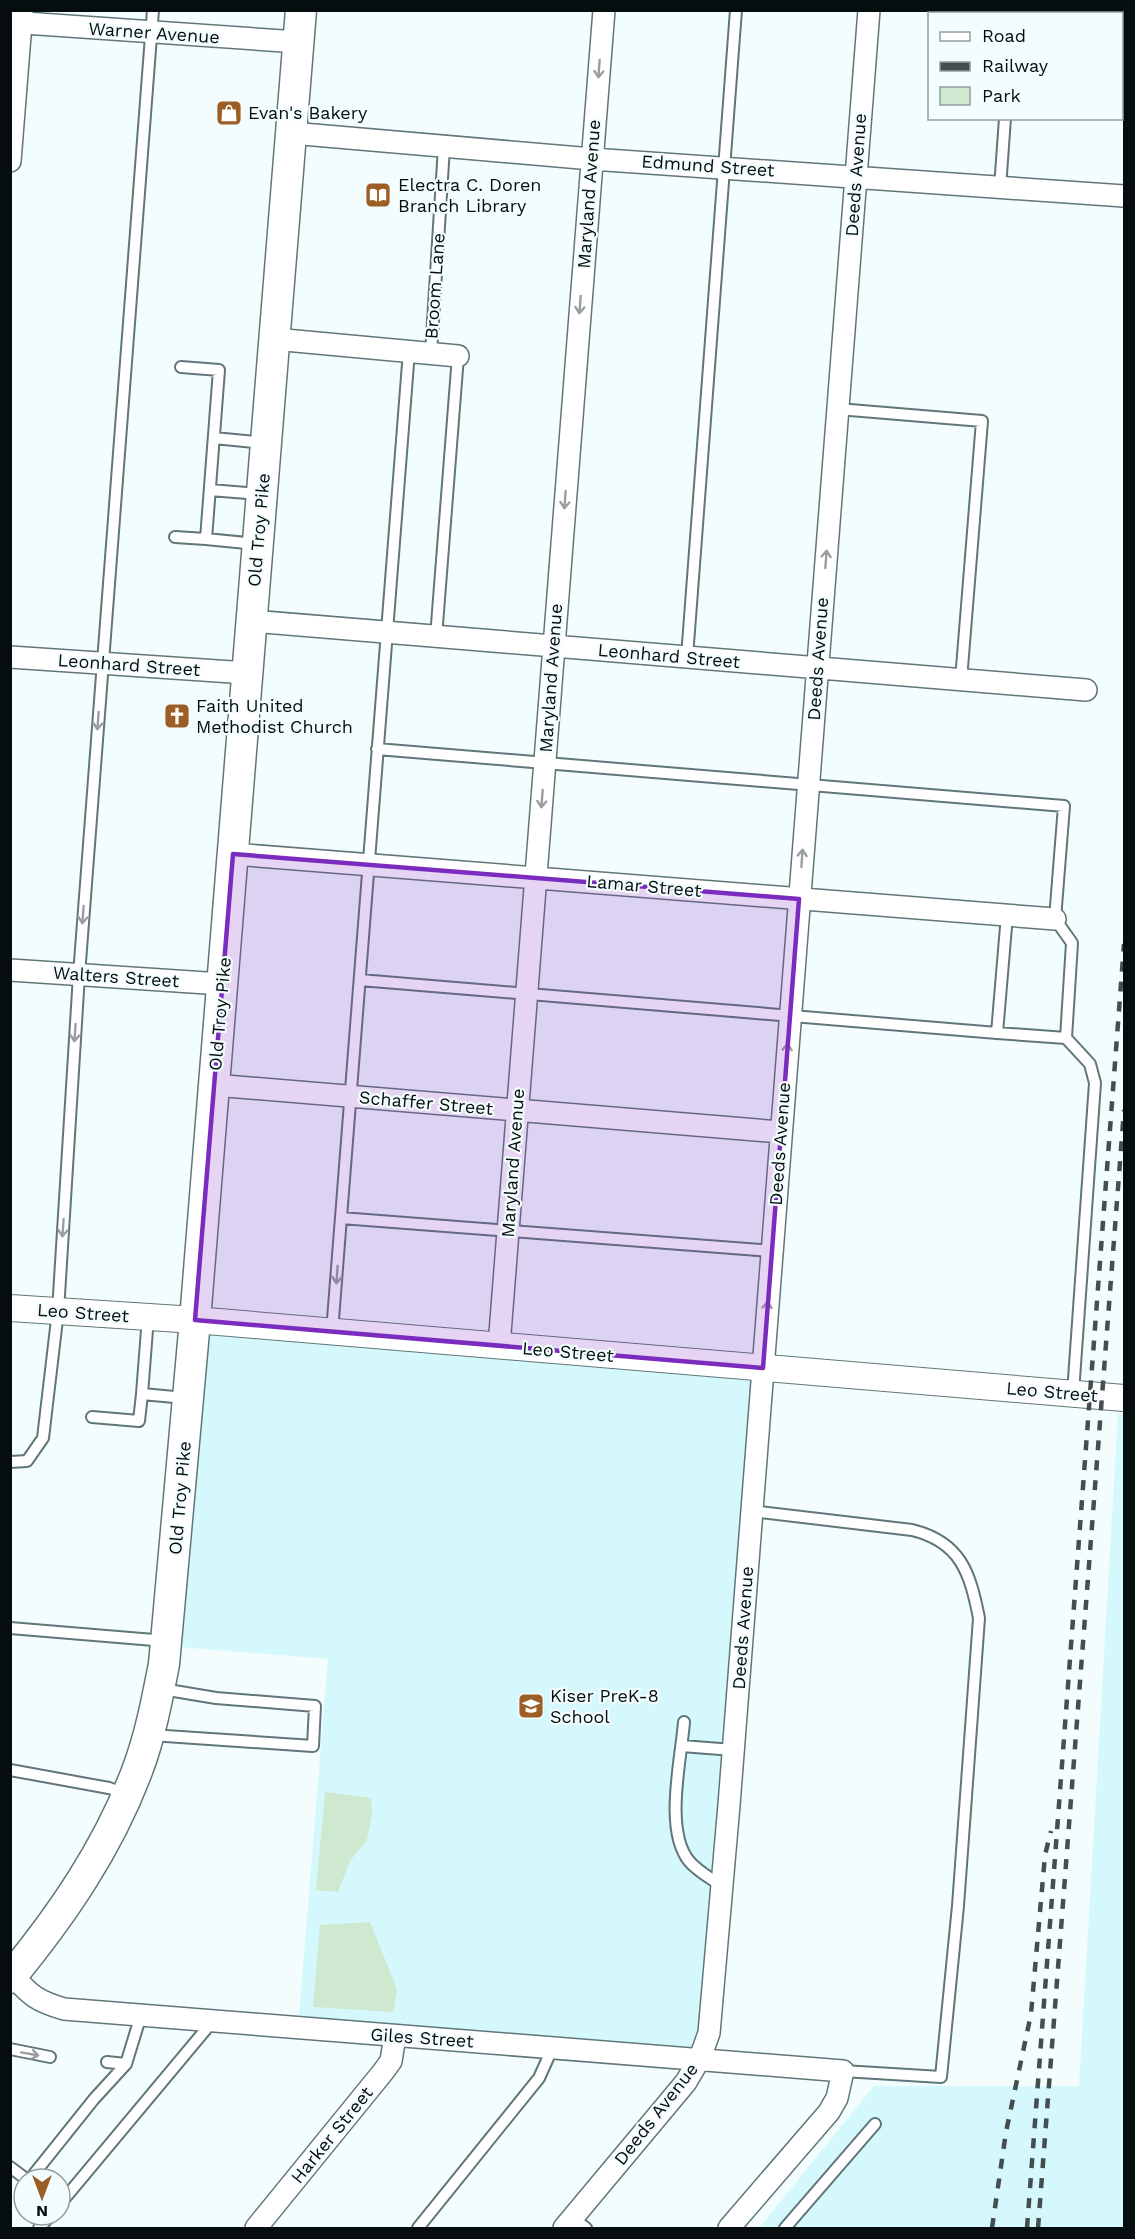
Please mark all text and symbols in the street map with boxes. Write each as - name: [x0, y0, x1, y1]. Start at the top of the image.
- legend: [928, 12, 1123, 120]
- street label: Warner Avenue: [88, 17, 220, 48]
- text: Road: [982, 25, 1026, 46]
- text: Railway: [982, 55, 1049, 76]
- one-way arrow: [593, 58, 604, 78]
- text: Park: [982, 85, 1021, 106]
- shop icon: Evan's Bakery: [214, 98, 244, 128]
- place label: Evan's Bakery: [248, 102, 368, 123]
- street label: Deeds Avenue: [841, 113, 870, 237]
- street label: Maryland Avenue: [573, 119, 604, 269]
- street label: Edmund Street: [641, 150, 776, 181]
- place label: Electra C. Doren Branch Library: [398, 174, 541, 216]
- library icon: Electra C. Doren Branch Library: [363, 180, 393, 210]
- street label: Broom Lane: [420, 232, 449, 340]
- one-way arrow: [575, 295, 586, 315]
- street label: Old Troy Pike: [243, 472, 274, 588]
- one-way arrow: [559, 489, 570, 509]
- one-way arrow: [821, 549, 832, 569]
- street label: Deeds Avenue: [803, 597, 832, 721]
- street label: Maryland Avenue: [535, 603, 566, 753]
- street label: Leonhard Street: [597, 639, 742, 672]
- street label: Leonhard Street: [57, 649, 201, 680]
- place label: Faith United Methodist Church: [196, 695, 353, 737]
- church icon: Faith United Methodist Church: [162, 701, 192, 731]
- one-way arrow: [92, 711, 103, 730]
- one-way arrow: [536, 788, 547, 808]
- one-way arrow: [797, 849, 808, 869]
- street label: Lamar Street: [586, 870, 703, 901]
- one-way arrow: [77, 905, 88, 925]
- street label: Old Troy Pike: [204, 956, 235, 1072]
- street label: Walters Street: [52, 962, 180, 991]
- one-way arrow: [70, 1023, 81, 1042]
- one-way arrow: [782, 1043, 793, 1063]
- street label: Deeds Avenue: [765, 1082, 794, 1206]
- street label: Schaffer Street: [358, 1086, 494, 1119]
- street label: Maryland Avenue: [497, 1088, 528, 1238]
- one-way arrow: [57, 1217, 68, 1237]
- one-way arrow: [331, 1265, 342, 1285]
- street label: Leo Street: [36, 1299, 130, 1326]
- one-way arrow: [762, 1300, 773, 1320]
- street label: Leo Street: [521, 1337, 615, 1366]
- street label: Leo Street: [1005, 1377, 1099, 1406]
- street label: Old Troy Pike: [164, 1440, 195, 1556]
- street label: Deeds Avenue: [728, 1566, 757, 1690]
- place label: Kiser PreK-8 School: [550, 1685, 659, 1727]
- school or university icon: Kiser PreK-8 School: [516, 1691, 546, 1721]
- street label: Giles Street: [370, 2023, 475, 2052]
- one-way arrow: [19, 2048, 39, 2059]
- street label: Deeds Avenue: [609, 2059, 702, 2169]
- street label: Harker Street: [286, 2082, 377, 2187]
- north arrow: [12, 2167, 72, 2227]
- text: N: [36, 2202, 48, 2221]

